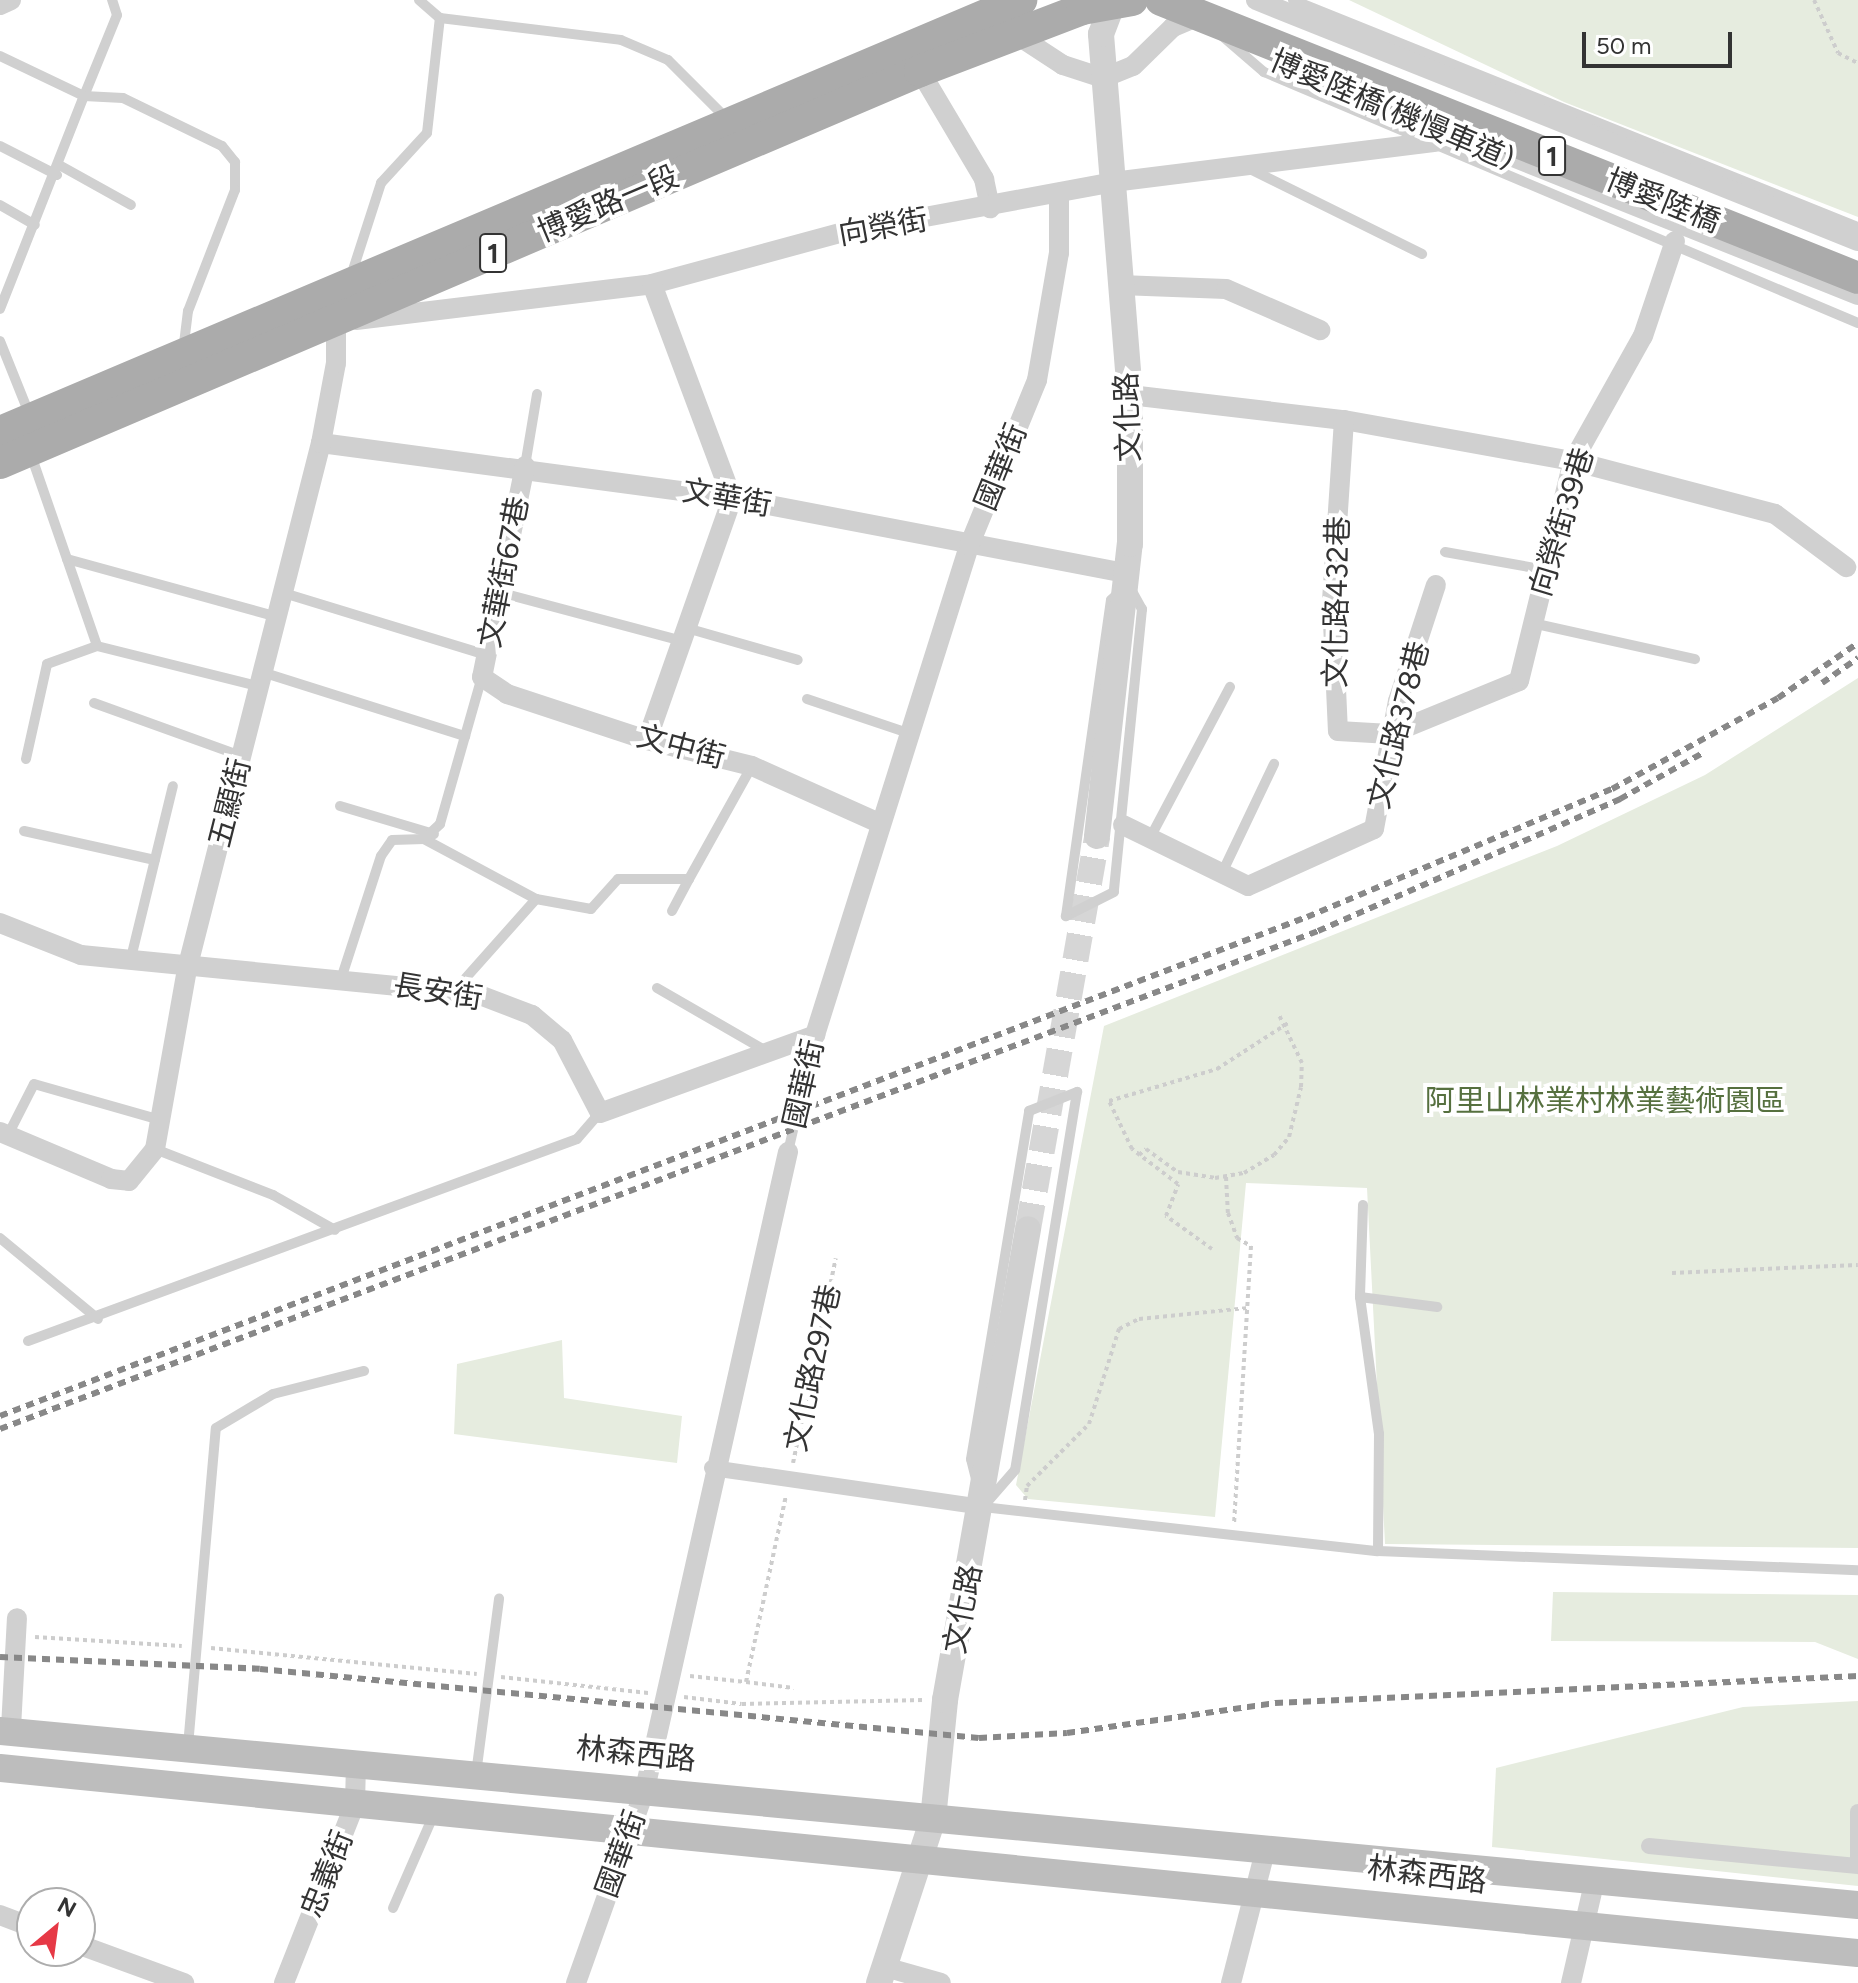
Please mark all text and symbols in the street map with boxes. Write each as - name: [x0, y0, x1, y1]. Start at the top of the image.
- scale bar: [1586, 16, 1736, 66]
- text: 50 m: [1596, 31, 1652, 60]
- street label: 博愛陸橋(機慢車道): [1265, 42, 1519, 178]
- road number: 1: [1538, 132, 1566, 180]
- street label: 博愛路一段: [532, 158, 684, 250]
- street label: 博愛陸橋: [1601, 162, 1725, 240]
- street label: 向榮街: [836, 201, 930, 253]
- road number: 1: [479, 229, 507, 277]
- street label: 文化路: [1108, 371, 1148, 463]
- street label: 國華街: [967, 419, 1035, 515]
- street label: 向榮街39巷: [1522, 443, 1602, 601]
- street label: 文華街: [680, 472, 774, 524]
- street label: 文華街67巷: [472, 493, 536, 651]
- street label: 文化路432巷: [1318, 516, 1356, 688]
- street label: 文化路378巷: [1361, 638, 1437, 812]
- street label: 文中街: [633, 718, 729, 776]
- street label: 五顯街: [202, 755, 258, 851]
- street label: 長安街: [391, 967, 485, 1017]
- street label: 國華街: [776, 1036, 832, 1132]
- park label: 阿里山林業村林業藝術園區: [1425, 1083, 1785, 1119]
- street label: 文化路297巷: [778, 1281, 848, 1455]
- street label: 文化路: [937, 1561, 989, 1657]
- street label: 林森西路: [574, 1730, 698, 1778]
- street label: 國華街: [589, 1806, 653, 1902]
- street label: 忠義街: [293, 1826, 361, 1922]
- street label: 林森西路: [1365, 1850, 1489, 1900]
- north arrow: [16, 1887, 96, 1967]
- text: N: [53, 1891, 81, 1923]

